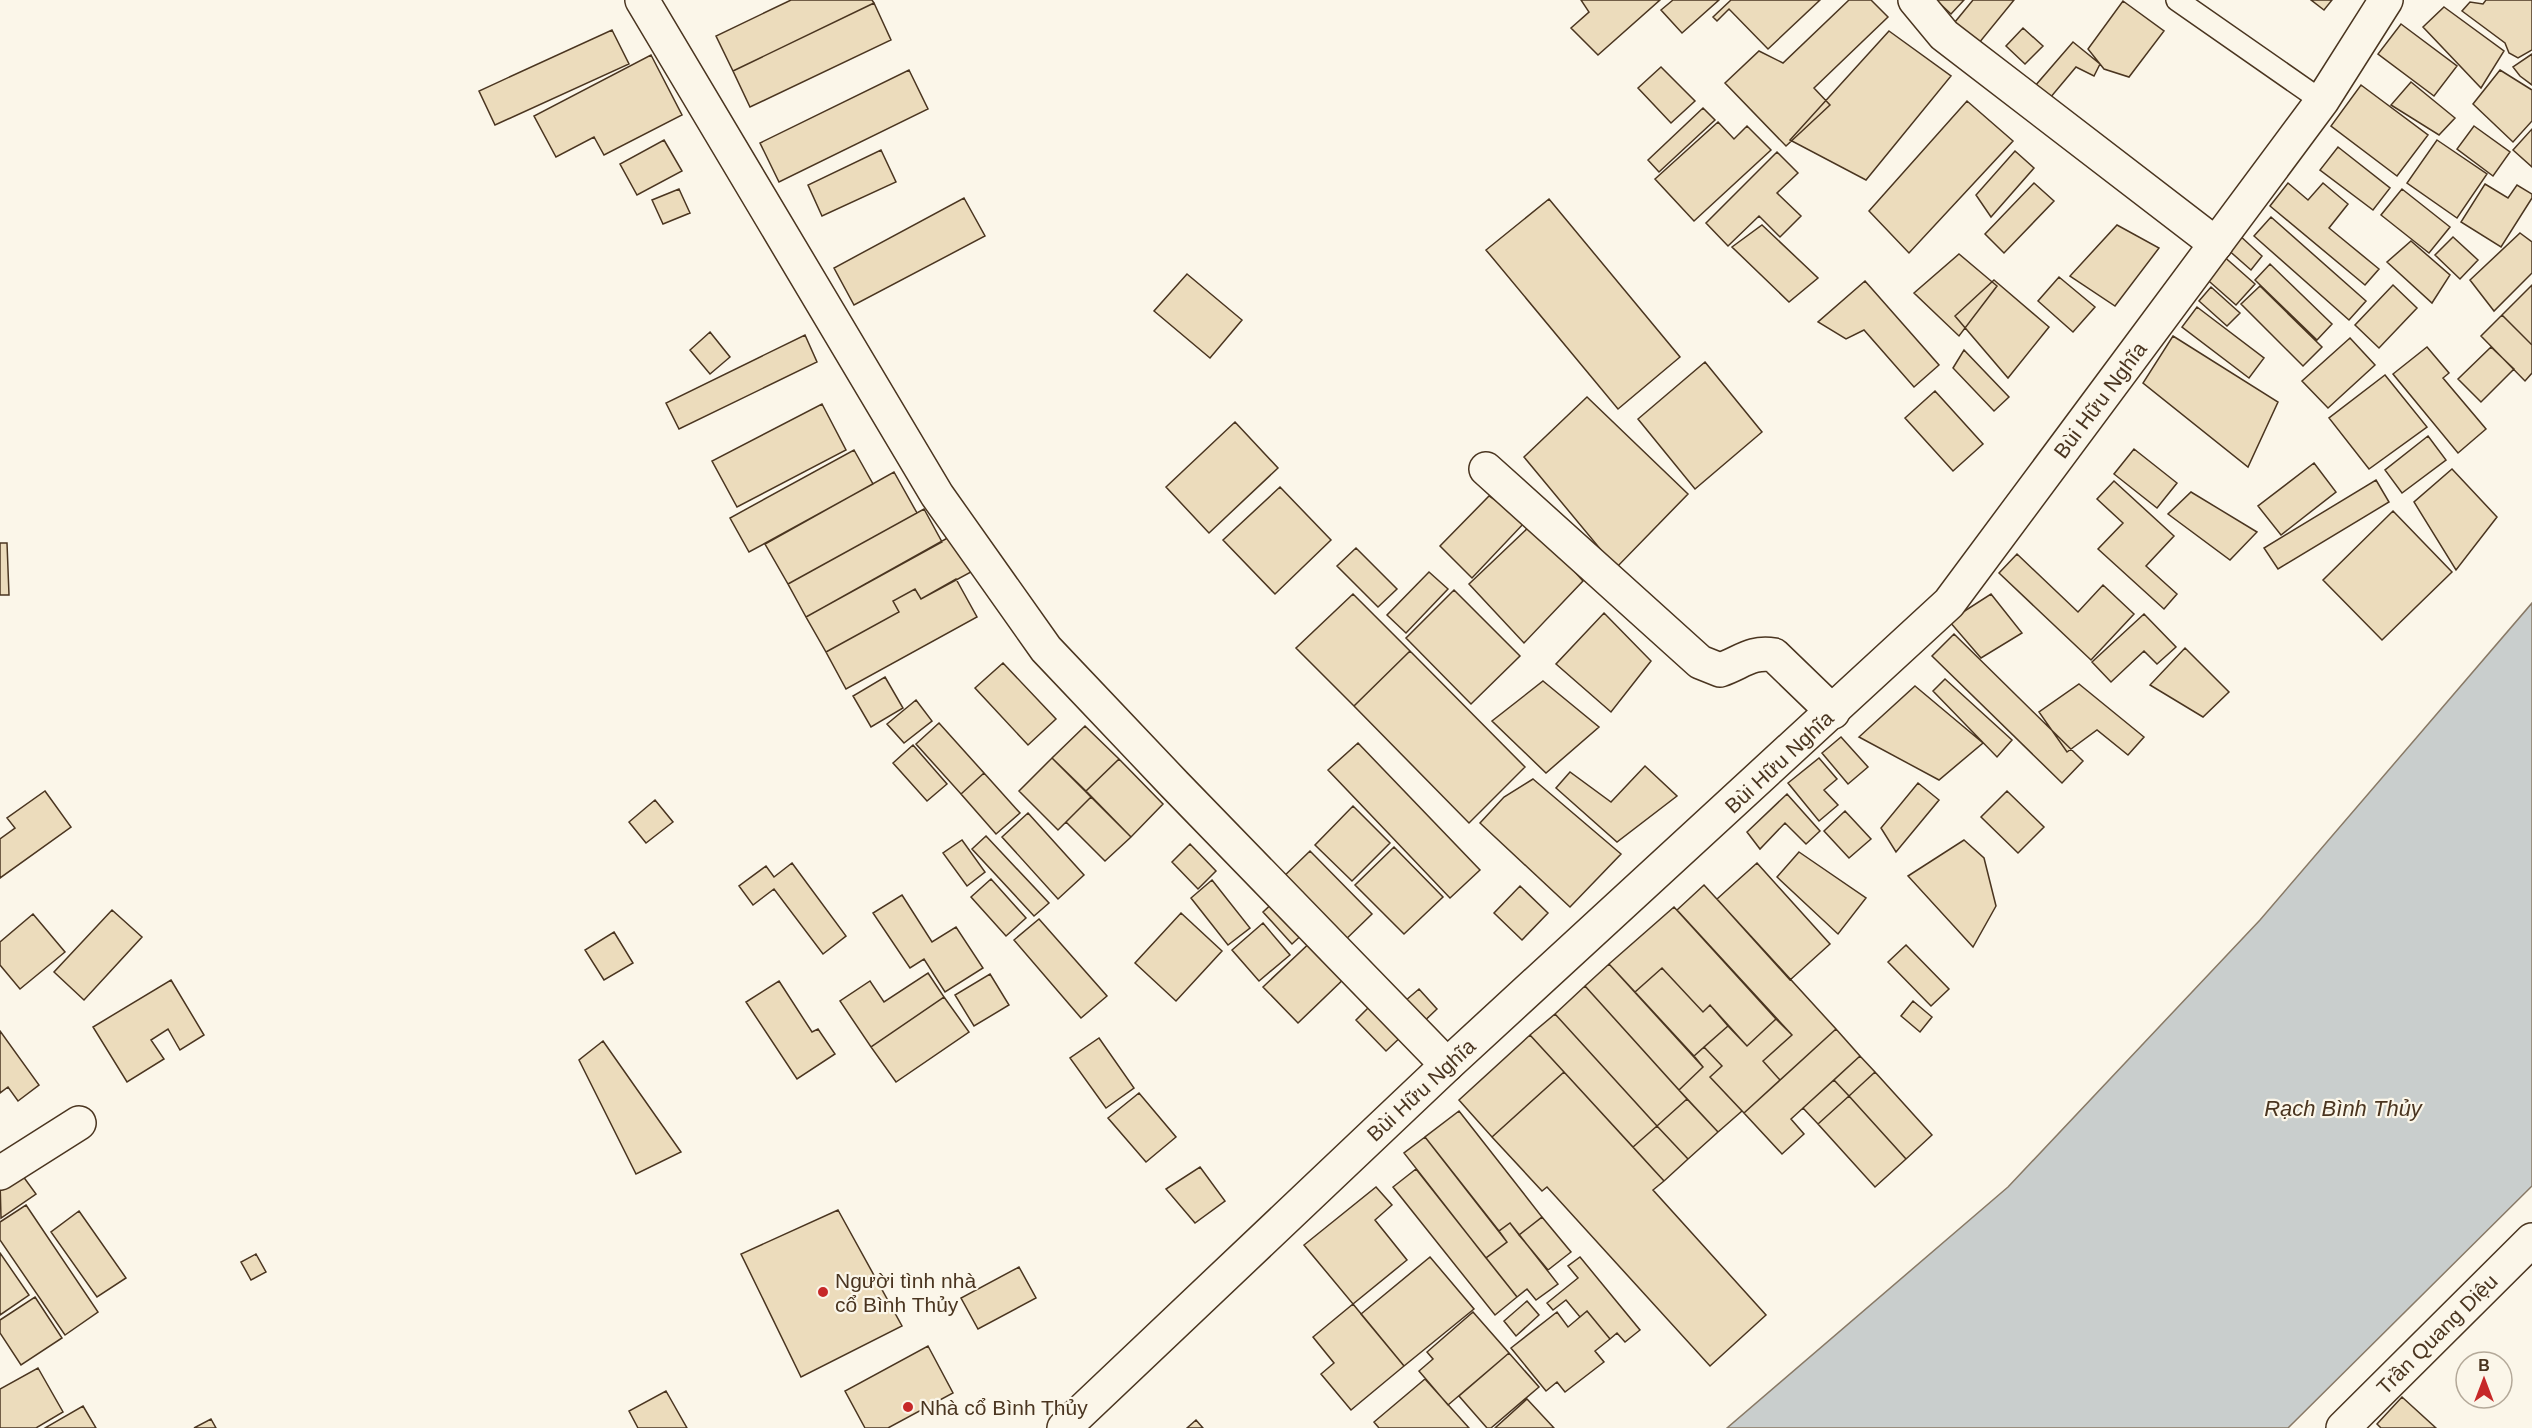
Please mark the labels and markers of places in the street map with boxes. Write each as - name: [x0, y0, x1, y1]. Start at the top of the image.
- place label: Người tình nhà cổ Bình Thủy: [835, 1269, 976, 1316]
- marker: Người tình nhà cổ Bình Thủy: [816, 1285, 830, 1299]
- place label: Nhà cổ Bình Thủy: [920, 1396, 1088, 1419]
- marker: Nhà cổ Bình Thủy: [901, 1400, 915, 1414]

